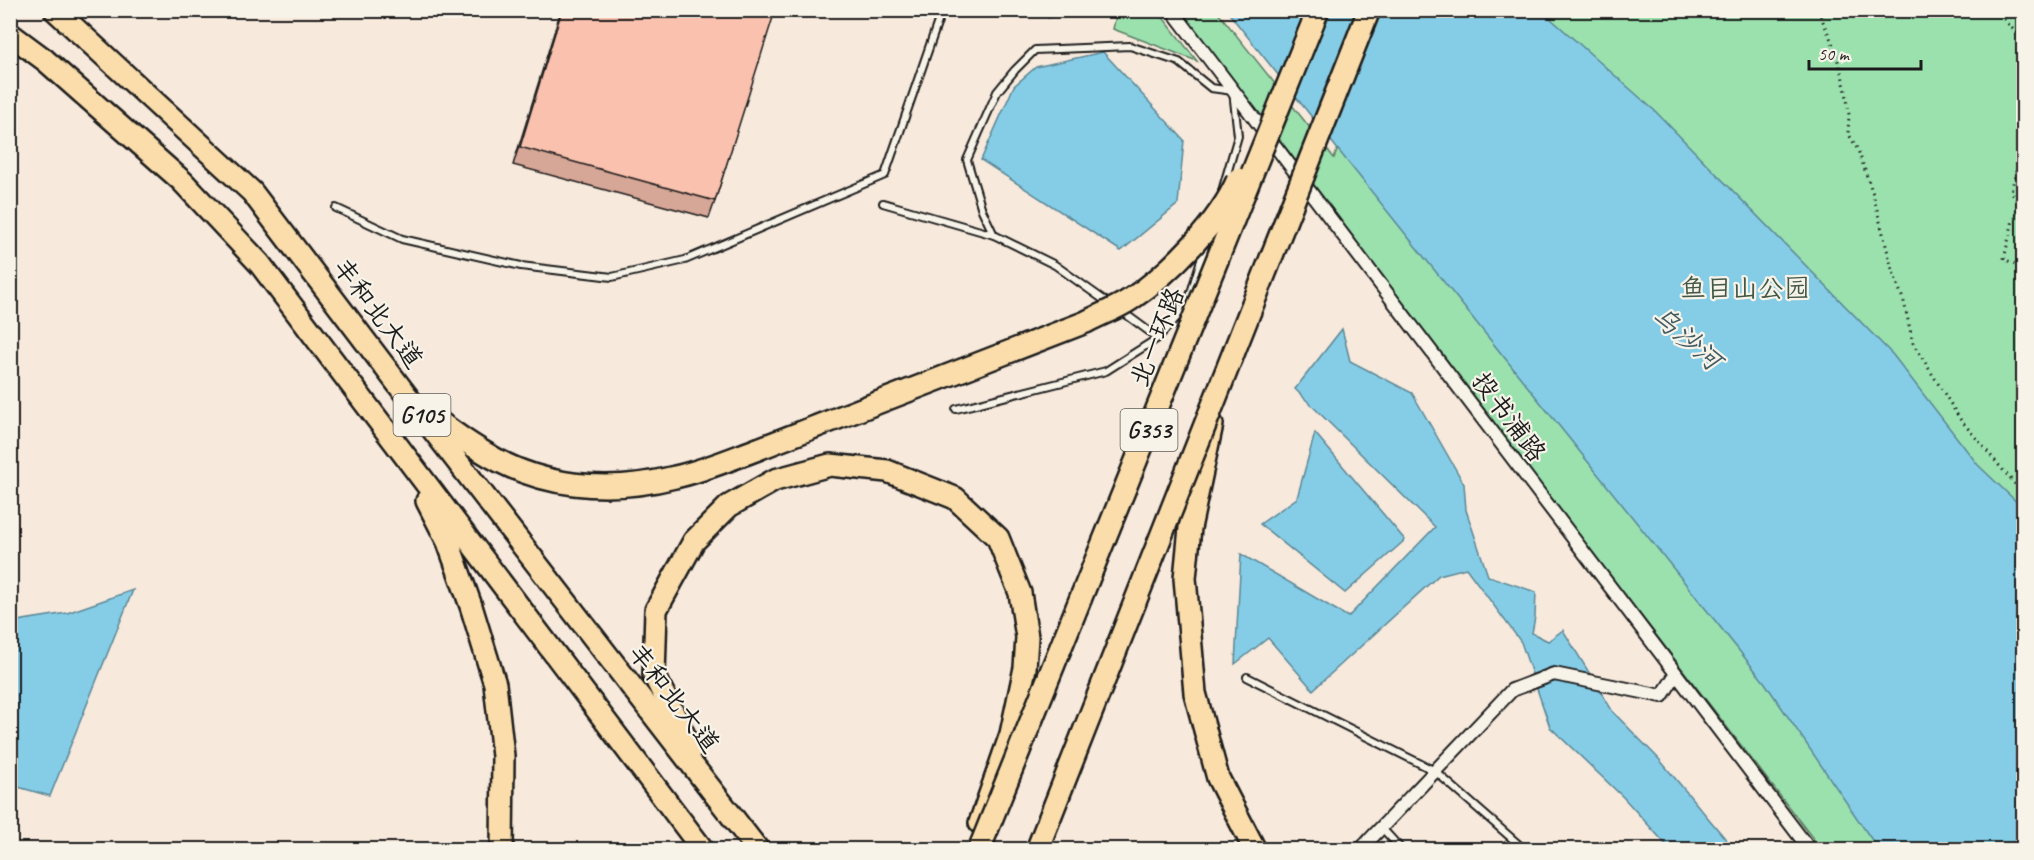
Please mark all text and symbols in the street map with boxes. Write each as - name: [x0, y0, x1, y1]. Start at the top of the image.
- scale bar: [1809, 33, 1922, 71]
- text: 50 m: [1818, 43, 1851, 65]
- street label: 丰和北大道: [326, 251, 430, 375]
- park label: 鱼目山公园: [1680, 272, 1810, 305]
- street label: 北一环路: [1122, 283, 1192, 391]
- water label: 乌沙河: [1645, 299, 1732, 380]
- street label: 投书浦路: [1465, 366, 1553, 468]
- road number: G105: [394, 394, 450, 436]
- road number: G353: [1120, 409, 1178, 451]
- street label: 丰和北大道: [621, 637, 727, 759]

